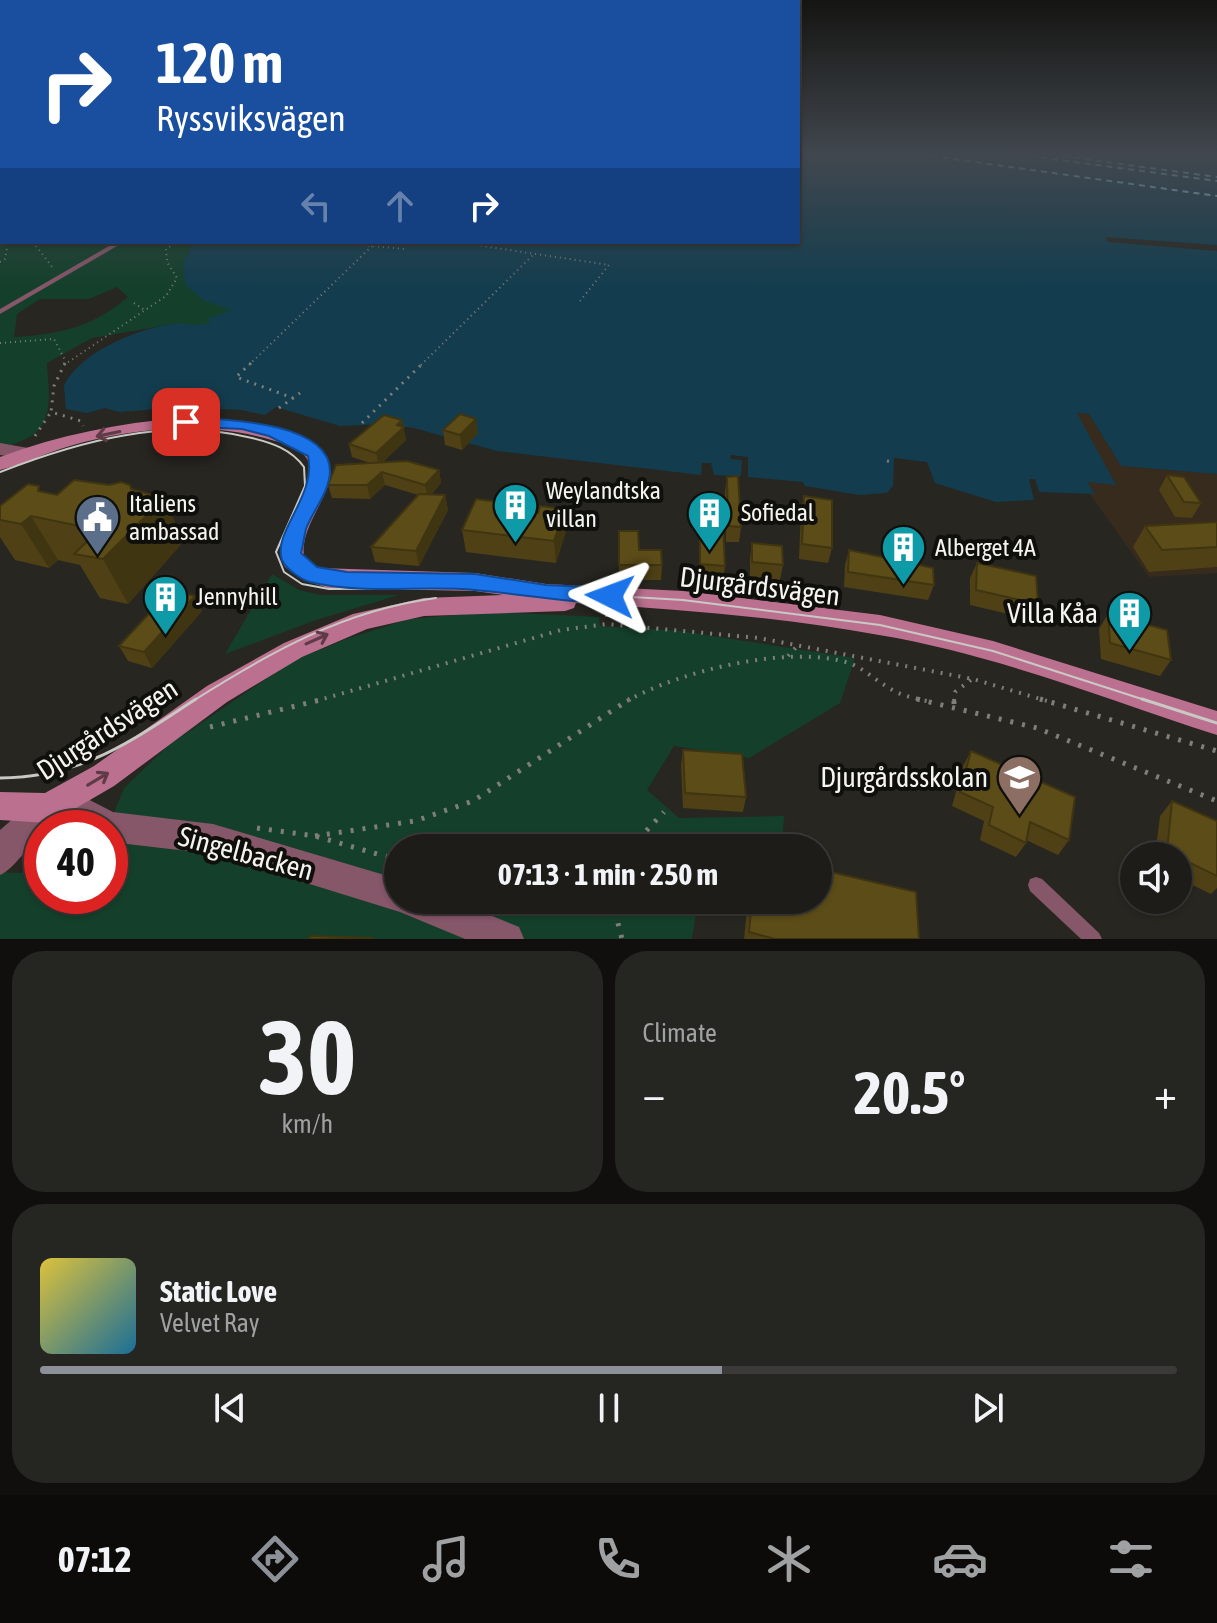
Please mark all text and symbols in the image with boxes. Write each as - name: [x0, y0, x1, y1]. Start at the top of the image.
- text: 120 m: [156, 31, 283, 95]
- icon: right: [24, 32, 128, 136]
- text: Ryssviksvägen: [156, 97, 346, 139]
- icon: left: [294, 184, 338, 228]
- icon: ahead: [378, 184, 422, 228]
- icon: right: [462, 184, 506, 228]
- pin: [152, 388, 220, 456]
- icon: arrive: [164, 400, 208, 444]
- one-way arrow: [96, 427, 122, 442]
- place label: Weylandtska villan: [546, 477, 661, 532]
- building icon: Weylandtska villan: [491, 481, 539, 544]
- building icon: Sofiedal: [686, 489, 734, 552]
- place label: Italiens ambassad: [129, 490, 219, 545]
- public building icon: Italiens ambassad: [74, 494, 122, 557]
- place label: Sofiedal: [741, 499, 815, 526]
- building icon: Alberget 4A: [880, 524, 928, 587]
- place label: Alberget 4A: [935, 534, 1036, 561]
- position arrow: [568, 554, 652, 638]
- street label: Djurgårdsvägen: [678, 560, 842, 612]
- building icon: Jennyhill: [141, 573, 189, 636]
- place label: Jennyhill: [196, 583, 278, 610]
- building icon: Villa Kåa: [1105, 589, 1153, 652]
- place label: Villa Kåa: [1007, 597, 1098, 629]
- one-way arrow: [304, 631, 329, 646]
- street label: Djurgårdsvägen: [31, 672, 183, 786]
- school or university icon: Djurgårdsskolan: [995, 753, 1043, 816]
- place label: Djurgårdsskolan: [820, 761, 988, 793]
- one-way arrow: [86, 771, 109, 787]
- speed limit sign: 40: [24, 810, 128, 914]
- street label: Singelbacken: [175, 820, 317, 886]
- map controls: [1120, 842, 1192, 914]
- button: sound: [1120, 842, 1192, 914]
- text: 07:13 · 1 min · 250 m: [498, 857, 718, 891]
- text: 30: [258, 997, 356, 1116]
- text: Climate: [643, 1018, 717, 1048]
- text: 20.5°: [854, 1058, 966, 1127]
- text: −: [643, 1068, 665, 1118]
- text: +: [1154, 1068, 1177, 1118]
- text: km/h: [281, 1109, 333, 1139]
- text: Static Love: [160, 1274, 277, 1308]
- text: Velvet Ray: [160, 1308, 260, 1338]
- icon: previous: [208, 1386, 252, 1430]
- icon: pause: [587, 1386, 631, 1430]
- icon: next: [966, 1386, 1010, 1430]
- icon: directions: [247, 1531, 303, 1587]
- icon: music: [418, 1531, 474, 1587]
- icon: phone: [590, 1531, 646, 1587]
- icon: climate: [761, 1531, 817, 1587]
- icon: car: [932, 1531, 988, 1587]
- icon: filters: [1103, 1531, 1159, 1587]
- text: 07:12: [58, 1538, 132, 1580]

